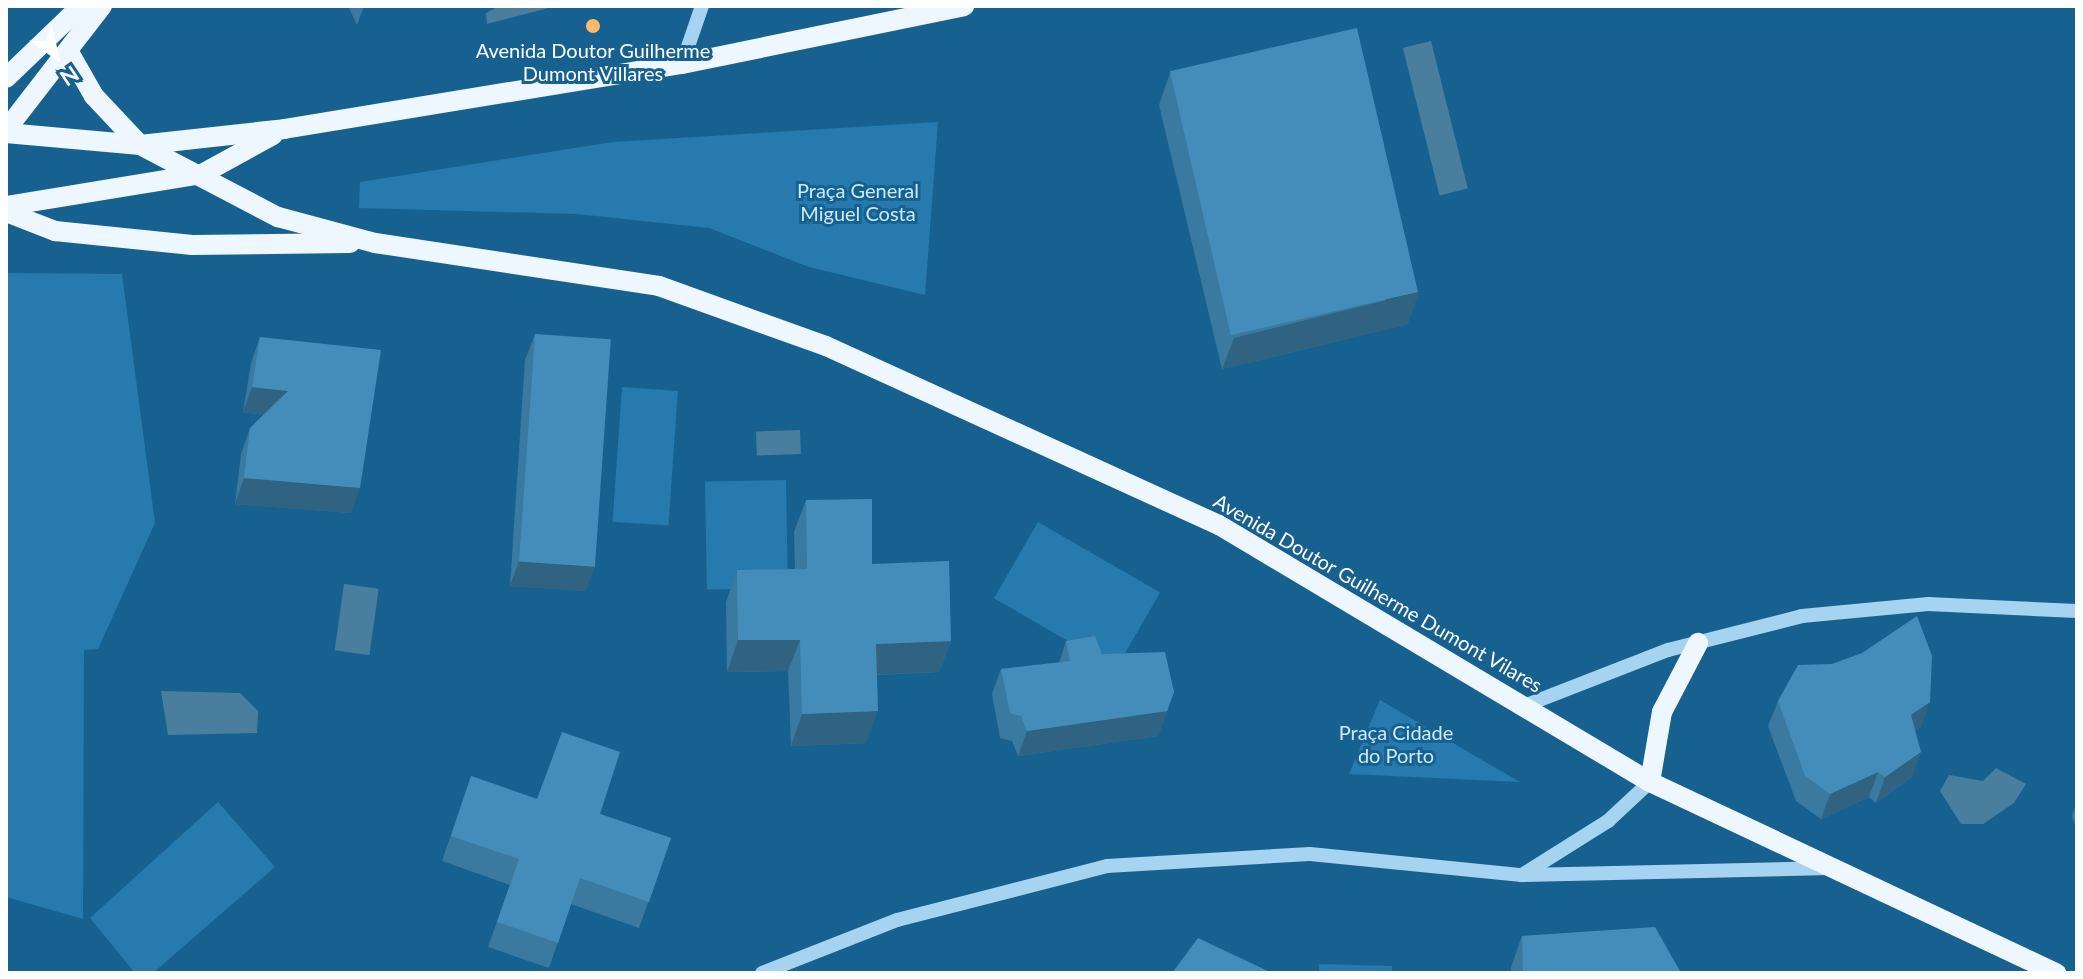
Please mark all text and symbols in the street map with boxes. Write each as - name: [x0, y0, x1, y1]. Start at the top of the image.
- north arrow: [16, 16, 96, 96]
- marker: Avenida Doutor Guilherme Dumont Villares: [584, 17, 602, 35]
- place label: Avenida Doutor Guilherme Dumont Villares: [475, 38, 711, 85]
- text: N: [55, 60, 84, 92]
- park label: Praça General Miguel Costa: [797, 179, 919, 226]
- street label: Avenida Doutor Guilherme Dumont Vilares: [1209, 488, 1547, 698]
- park label: Praça Cidade do Porto: [1339, 721, 1453, 768]

